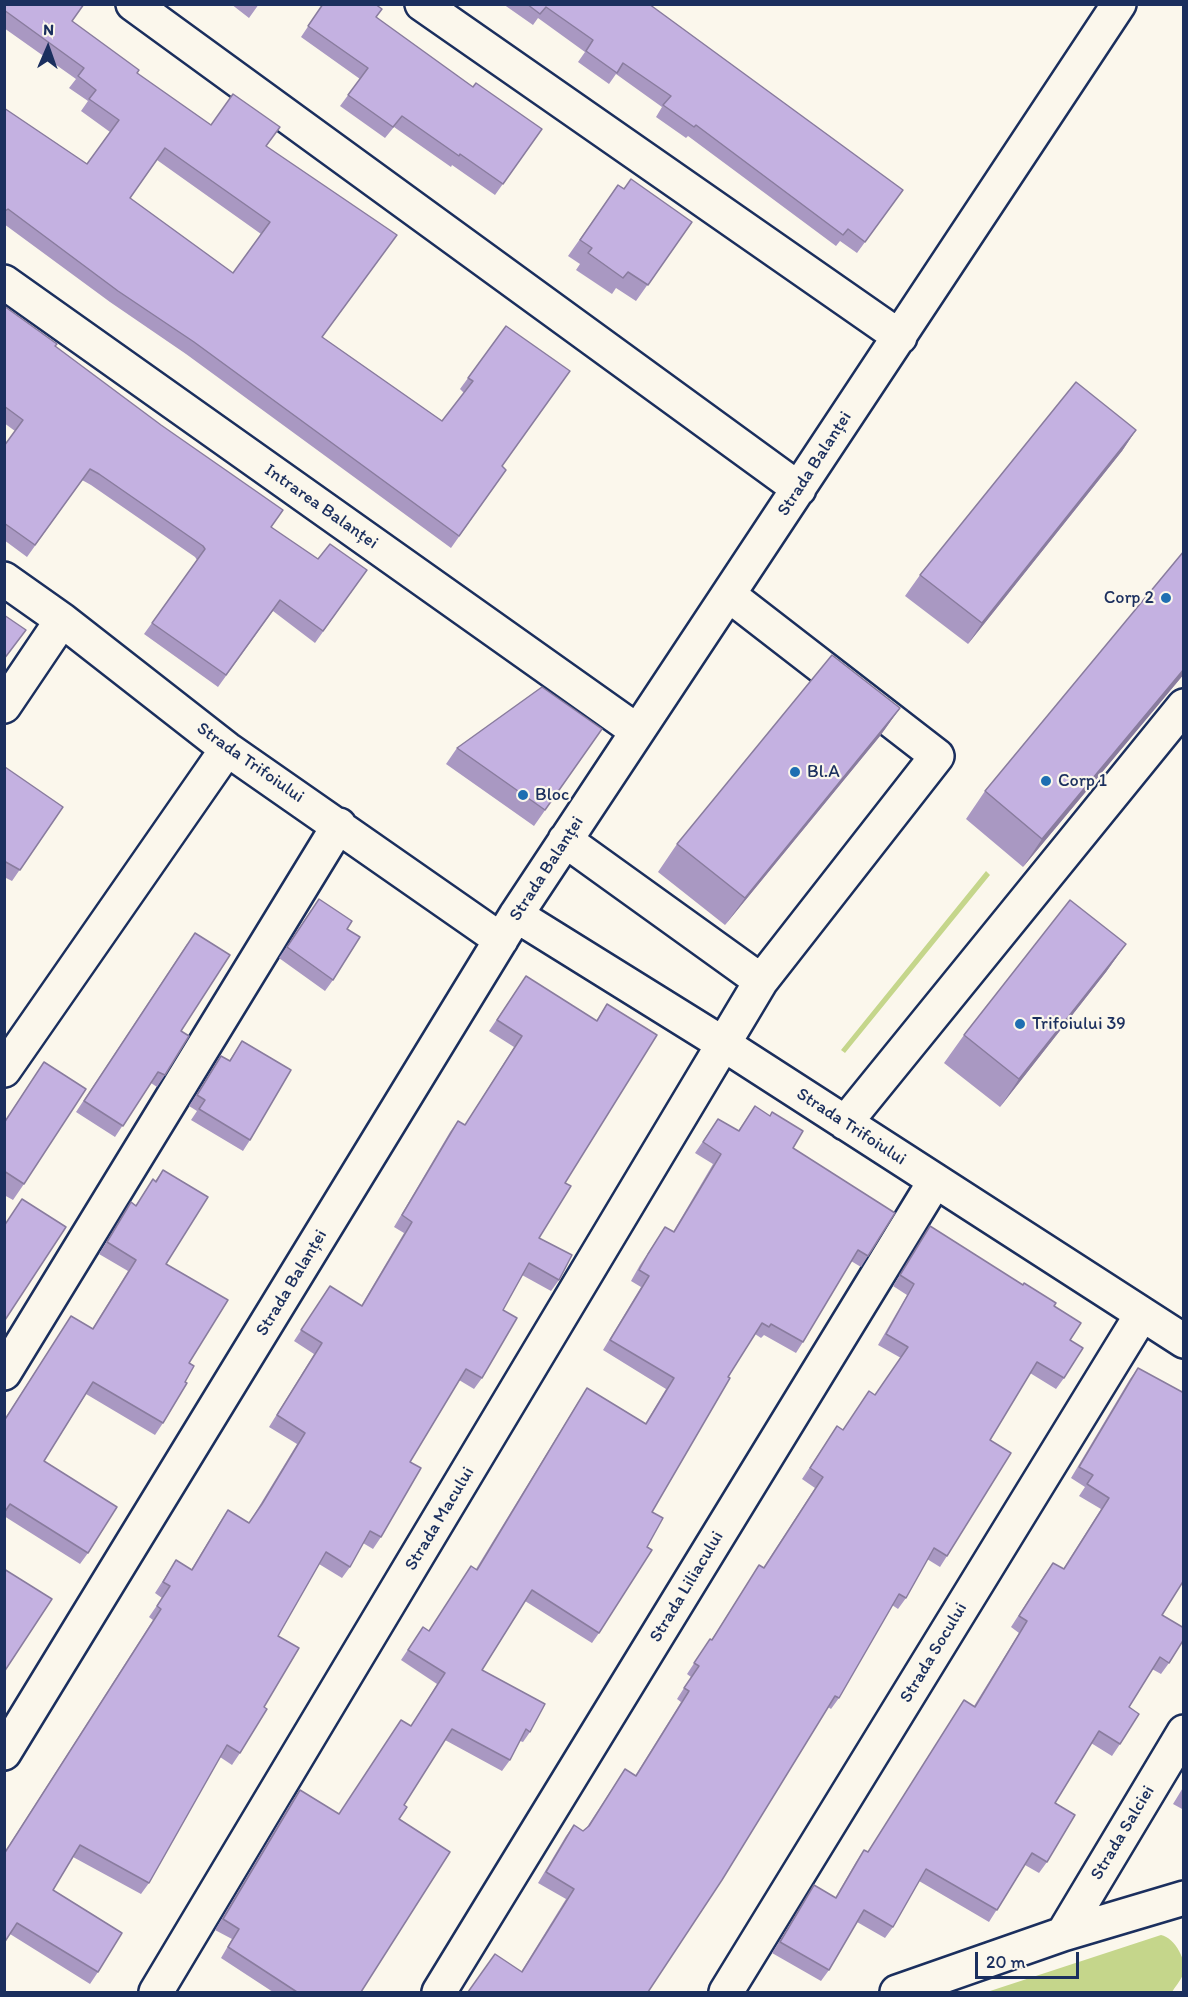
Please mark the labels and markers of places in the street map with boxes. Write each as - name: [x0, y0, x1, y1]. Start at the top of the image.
- place label: Corp 2: [1104, 587, 1154, 609]
- marker: Corp 2: [1159, 591, 1173, 605]
- place label: Bl.A: [807, 761, 840, 783]
- marker: Bl.A: [788, 765, 802, 779]
- place label: Corp 1: [1058, 770, 1107, 792]
- marker: Corp 1: [1039, 774, 1053, 788]
- place label: Bloc: [535, 784, 569, 806]
- marker: Bloc: [516, 788, 530, 802]
- place label: Trifoiului 39: [1032, 1013, 1126, 1035]
- marker: Trifoiului 39: [1013, 1017, 1027, 1031]

